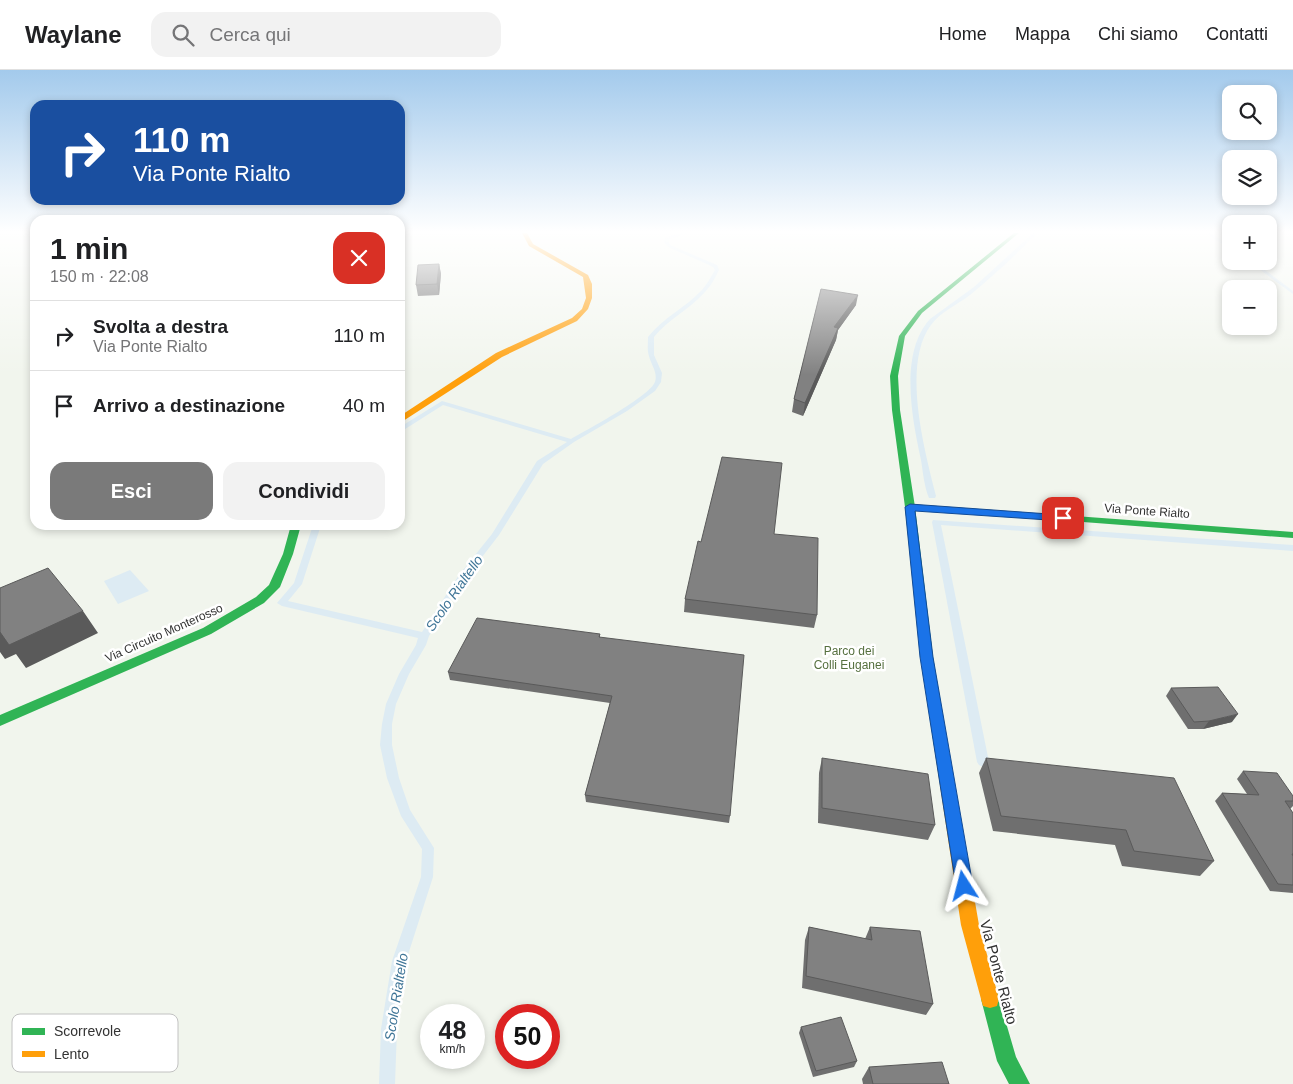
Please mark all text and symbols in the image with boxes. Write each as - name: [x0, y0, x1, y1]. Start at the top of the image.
- search box: [151, 12, 501, 57]
- text: Waylane: [25, 21, 121, 48]
- icon: search: [169, 21, 197, 49]
- text: Cerca qui: [209, 24, 291, 45]
- text: Home: [939, 24, 987, 44]
- text: Mappa: [1015, 24, 1070, 44]
- text: Chi siamo: [1098, 24, 1178, 44]
- text: Contatti: [1206, 24, 1268, 44]
- map controls: [1222, 85, 1277, 335]
- button: search: [1222, 85, 1277, 140]
- icon: right: [50, 120, 115, 185]
- text: 110 m: [133, 120, 230, 159]
- button: layers: [1222, 150, 1277, 205]
- text: Via Ponte Rialto: [133, 161, 290, 186]
- button: +: [1222, 215, 1277, 270]
- text: 1 min: [50, 232, 128, 265]
- button: close: [333, 232, 385, 284]
- text: 150 m · 22:08: [50, 268, 149, 285]
- button: −: [1222, 280, 1277, 335]
- text: Svolta a destra: [93, 316, 228, 337]
- icon: right: [50, 322, 78, 350]
- text: 110 m: [334, 325, 385, 346]
- text: Via Ponte Rialto: [93, 338, 207, 355]
- icon: arrive: [50, 392, 78, 420]
- text: Arrivo a destinazione: [93, 395, 285, 416]
- text: 40 m: [343, 395, 385, 416]
- button: Esci: [50, 462, 213, 520]
- button: Condividi: [223, 462, 385, 520]
- pin: [1042, 497, 1084, 539]
- street label: Via Ponte Rialto: [1104, 501, 1191, 521]
- icon: arrive: [1049, 504, 1077, 532]
- water label: Scolo Rialtello: [422, 552, 486, 634]
- street label: Via Circuito Monterosso: [103, 601, 225, 665]
- park label: Parco dei Colli Euganei: [814, 644, 884, 672]
- position arrow: [937, 859, 989, 911]
- street label: Via Ponte Rialto: [977, 918, 1021, 1026]
- water label: Scolo Rialtello: [381, 952, 411, 1042]
- speed limit sign: 50: [495, 1004, 560, 1069]
- legend: [12, 1014, 178, 1072]
- text: 48: [439, 1016, 466, 1044]
- text: Scorrevole: [54, 1023, 121, 1039]
- text: km/h: [439, 1042, 466, 1056]
- text: Lento: [54, 1046, 89, 1062]

